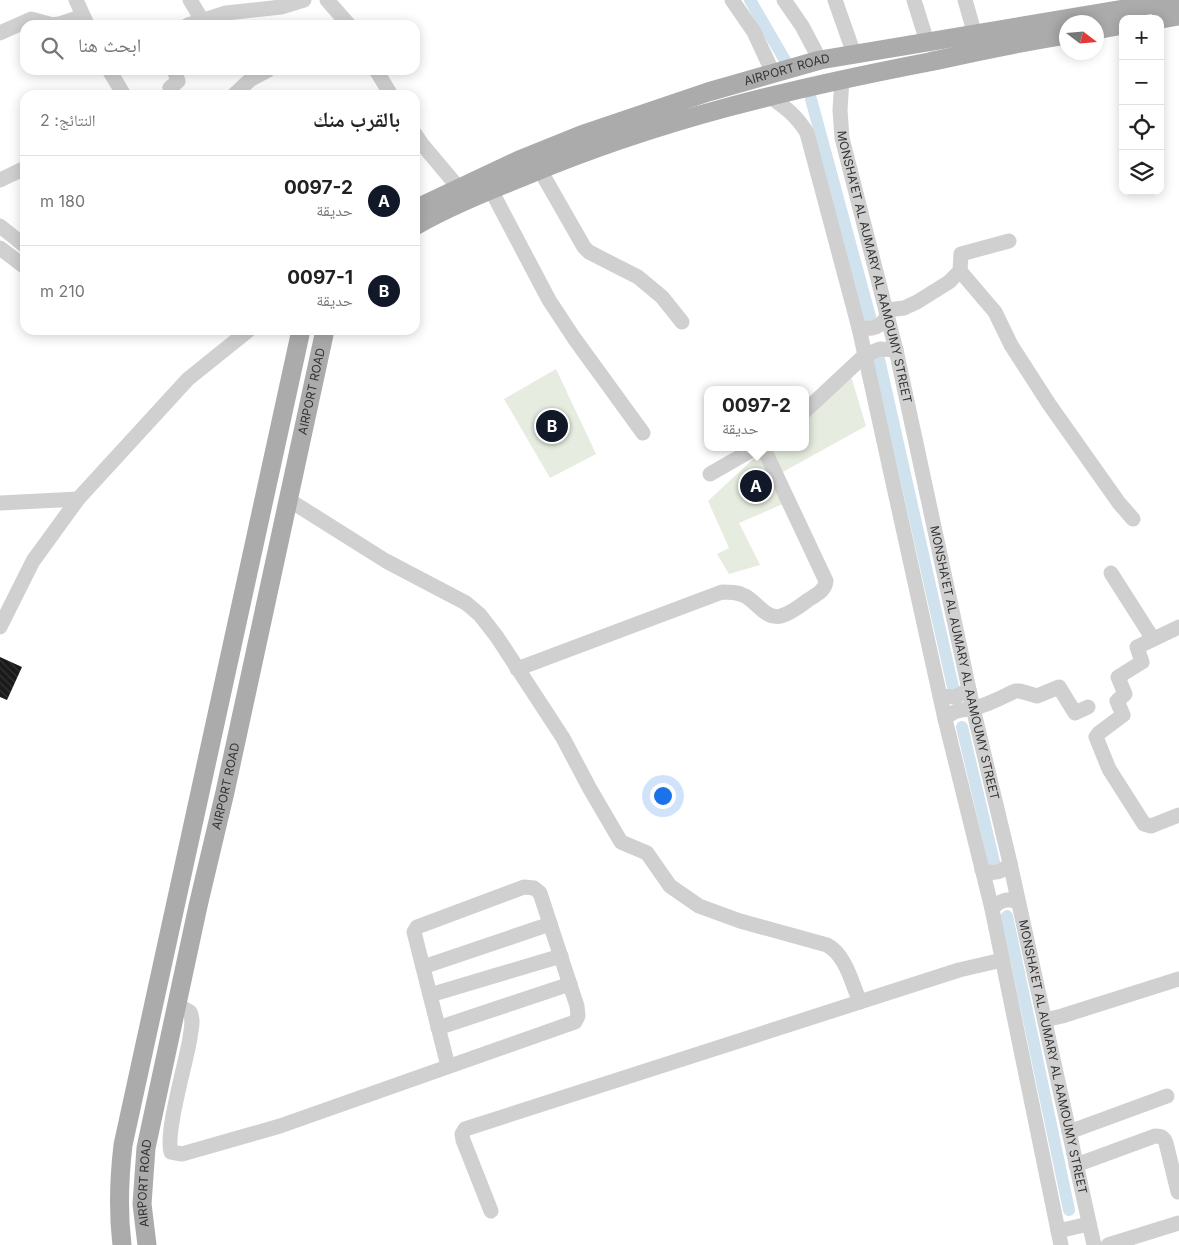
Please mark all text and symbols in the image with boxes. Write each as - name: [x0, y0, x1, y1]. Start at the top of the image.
- north arrow: [1059, 15, 1104, 60]
- map controls: [1119, 15, 1164, 195]
- button: +: [1119, 15, 1164, 60]
- search box: [20, 20, 420, 75]
- icon: search: [38, 34, 66, 62]
- text: ابحث هنا: [78, 34, 141, 57]
- street label: AIRPORT ROAD: [742, 50, 831, 88]
- button: −: [1119, 60, 1164, 105]
- button: locate: [1119, 105, 1164, 150]
- text: بالقرب منك: [313, 107, 400, 132]
- text: النتائج: 2: [40, 110, 96, 130]
- street label: MONSHA'ET AL AUMARY AL AAMOUMY STREET: [834, 130, 915, 405]
- button: layers: [1119, 150, 1164, 195]
- text: 0097-2: [284, 176, 353, 199]
- text: 180 m: [40, 191, 85, 211]
- text: A: [378, 191, 390, 211]
- text: حديقة: [316, 200, 353, 220]
- text: 0097-1: [287, 266, 353, 289]
- text: 210 m: [40, 281, 85, 301]
- text: B: [379, 281, 389, 301]
- text: حديقة: [316, 290, 353, 310]
- street label: AIRPORT ROAD: [295, 346, 328, 436]
- popup: [704, 386, 809, 451]
- text: 0097-2: [722, 394, 791, 417]
- pin: B: [536, 407, 568, 445]
- text: حديقة: [722, 418, 759, 438]
- pin: A: [740, 467, 772, 505]
- street label: MONSHA'ET AL AUMARY AL AAMOUMY STREET: [927, 524, 1003, 801]
- street label: AIRPORT ROAD: [208, 741, 242, 831]
- your location: [650, 783, 676, 809]
- street label: MONSHA'ET AL AUMARY AL AAMOUMY STREET: [1016, 918, 1091, 1196]
- street label: AIRPORT ROAD: [134, 1138, 155, 1228]

